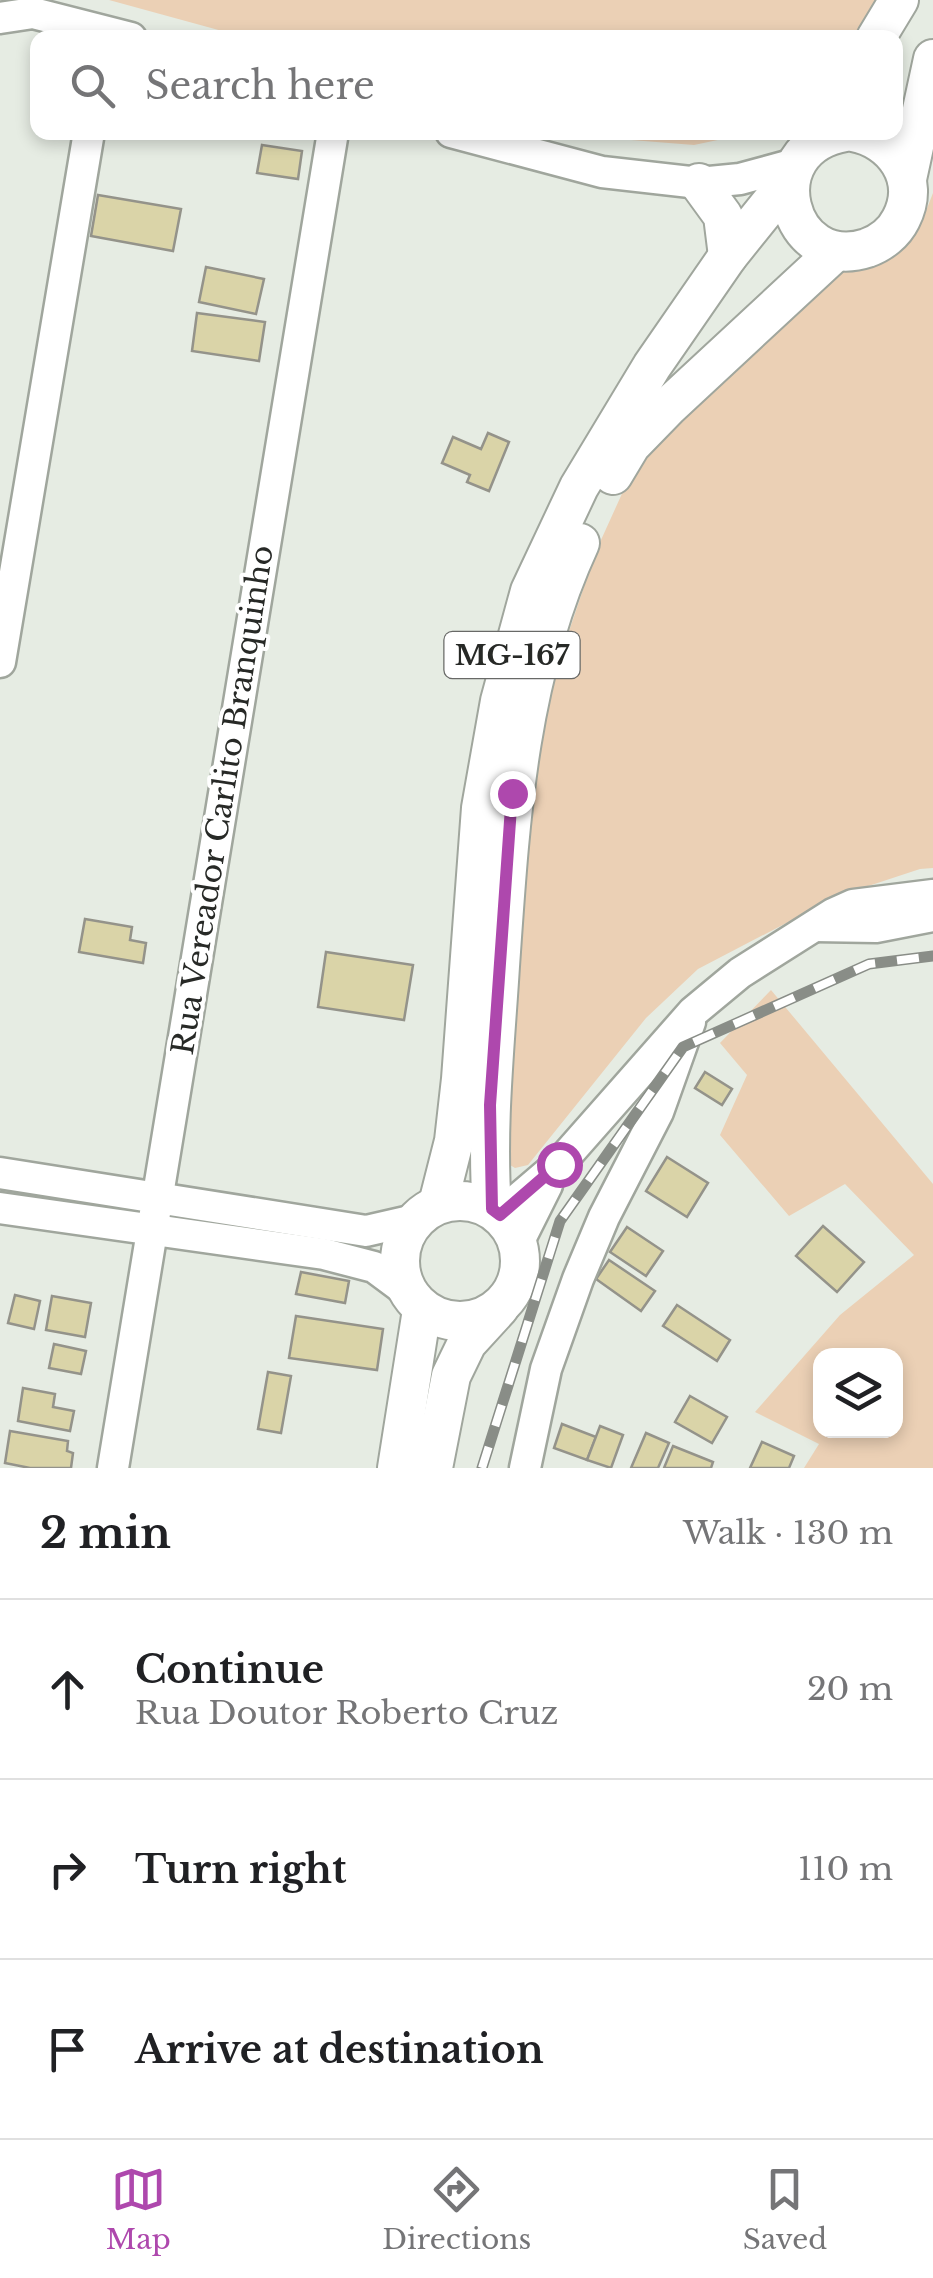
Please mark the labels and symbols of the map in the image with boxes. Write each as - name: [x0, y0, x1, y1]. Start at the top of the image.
- street label: Rua Vereador Carlito Branquinho: [164, 542, 281, 1057]
- road number: MG-167: [444, 632, 580, 678]
- route end: [490, 771, 536, 817]
- route start: [537, 1142, 583, 1188]

